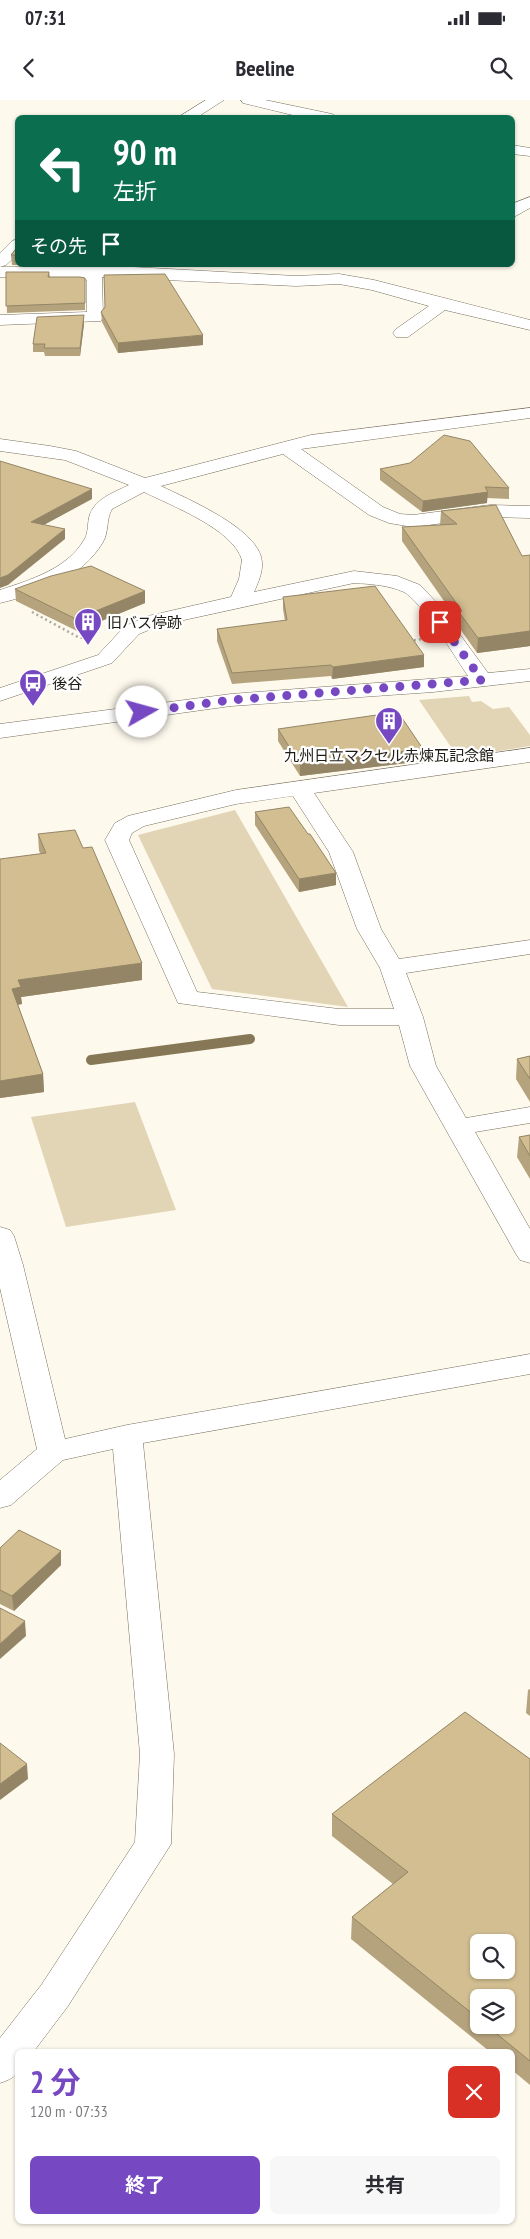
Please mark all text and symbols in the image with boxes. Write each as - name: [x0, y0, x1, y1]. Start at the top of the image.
- text: 07:31: [25, 6, 66, 30]
- icon: back: [15, 54, 43, 82]
- text: Beeline: [235, 54, 295, 82]
- icon: search: [487, 54, 515, 82]
- text: 90 m: [113, 129, 177, 175]
- icon: left: [30, 135, 95, 200]
- text: 左折: [113, 177, 157, 205]
- icon: arrive: [97, 230, 125, 258]
- text: その先: [30, 234, 87, 258]
- pin: [419, 601, 461, 643]
- building icon: 旧バス停跡: [73, 607, 103, 646]
- icon: arrive: [426, 608, 454, 636]
- place label: 旧バス停跡: [107, 613, 182, 632]
- bus stop icon: 後谷: [18, 668, 48, 707]
- place label: 後谷: [52, 674, 82, 693]
- position arrow: [115, 685, 167, 737]
- building icon: 九州日立マクセル赤煉瓦記念館: [374, 706, 404, 745]
- place label: 九州日立マクセル赤煉瓦記念館: [284, 746, 494, 765]
- map controls: [470, 1934, 515, 2034]
- button: search: [470, 1934, 515, 1979]
- button: layers: [470, 1989, 515, 2034]
- text: 2 分: [30, 2062, 81, 2101]
- button: close: [448, 2066, 500, 2118]
- text: 120 m · 07:33: [30, 2101, 108, 2121]
- button: 終了: [30, 2156, 260, 2214]
- button: 共有: [270, 2156, 500, 2214]

